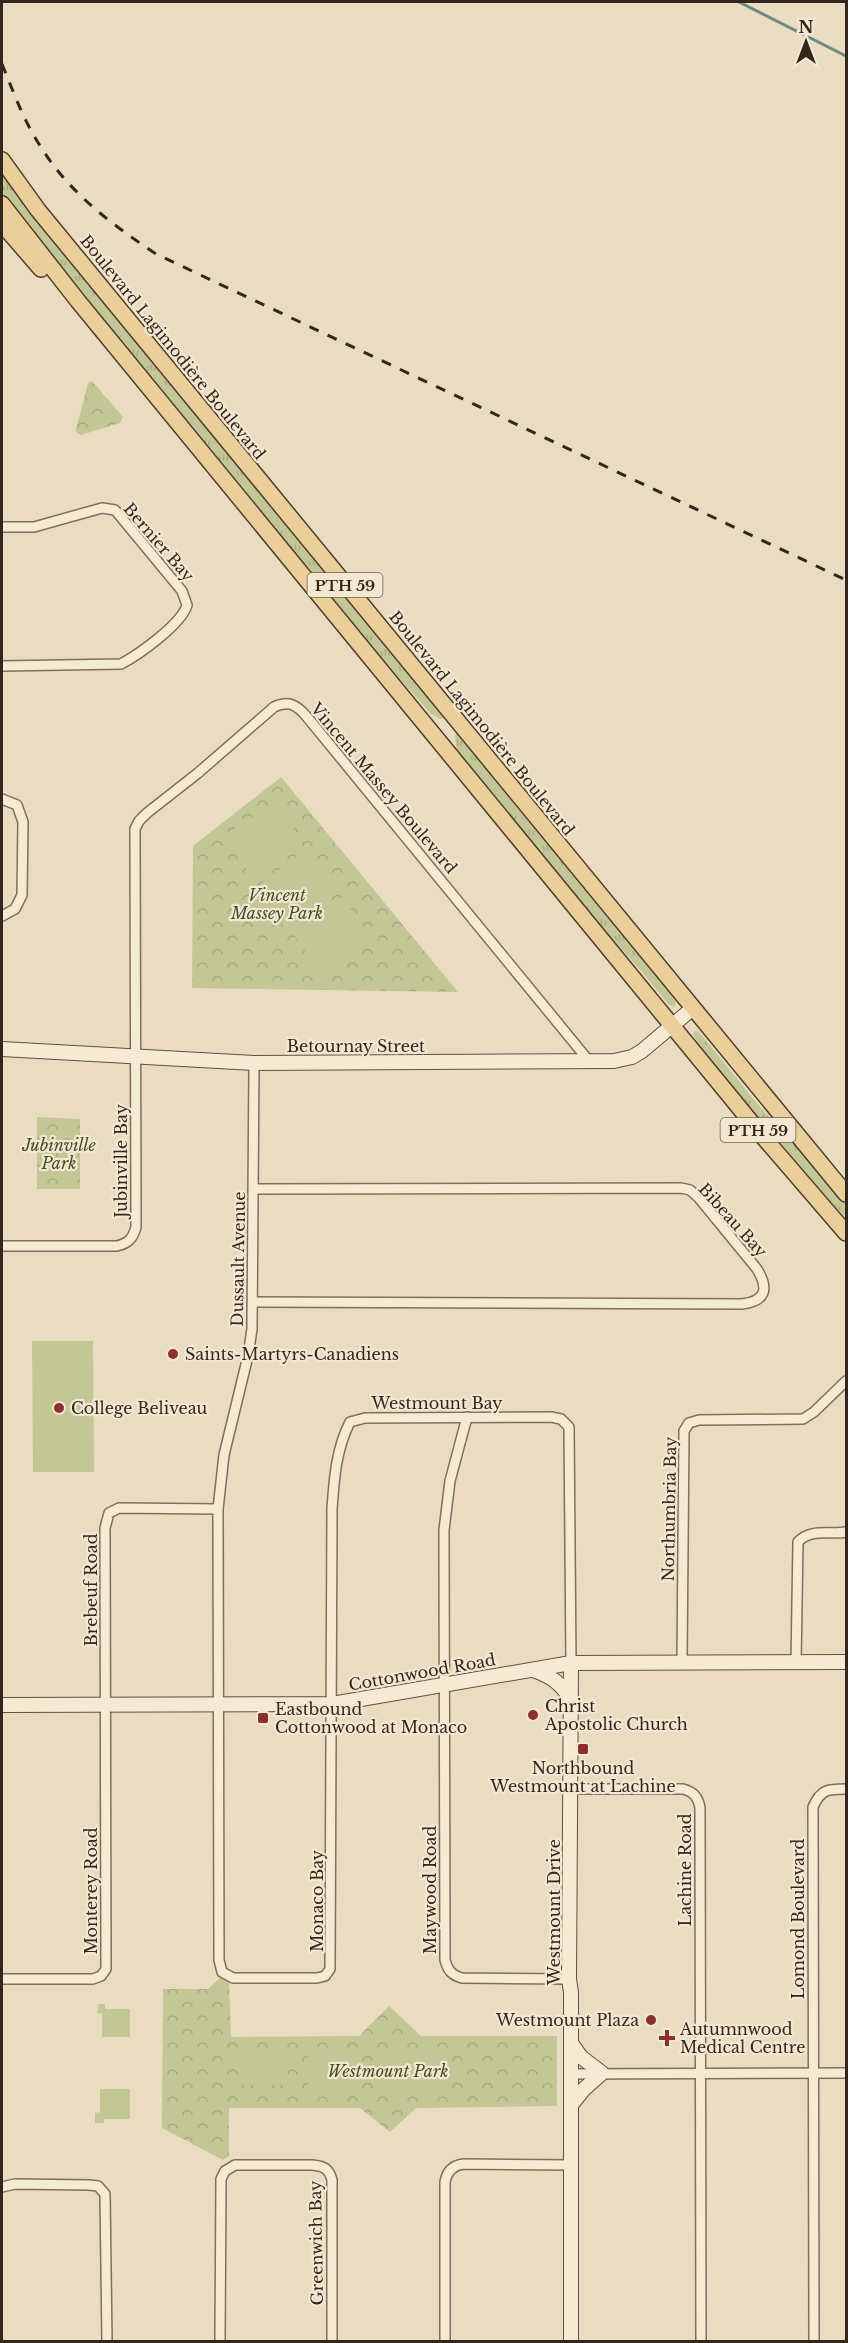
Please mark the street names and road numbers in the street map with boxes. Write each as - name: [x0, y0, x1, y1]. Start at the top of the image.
- street label: Boulevard Lagimodière Boulevard: [76, 231, 270, 463]
- street label: Bernier Bay: [119, 499, 199, 586]
- road number: PTH 59: [308, 573, 382, 597]
- street label: Boulevard Lagimodière Boulevard: [385, 607, 579, 839]
- street label: Vincent Massey Boulevard: [306, 698, 461, 878]
- street label: Betournay Street: [287, 1036, 425, 1056]
- street label: Jubinville Bay: [111, 1103, 131, 1220]
- road number: PTH 59: [720, 1118, 795, 1142]
- street label: Bibeau Bay: [695, 1179, 772, 1262]
- street label: Dussault Avenue: [227, 1191, 249, 1327]
- street label: Westmount Bay: [370, 1393, 503, 1413]
- street label: Northumbria Bay: [658, 1436, 680, 1582]
- street label: Brebeuf Road: [81, 1533, 101, 1647]
- street label: Cottonwood Road: [347, 1649, 497, 1695]
- street label: Lachine Road: [675, 1813, 695, 1926]
- street label: Maywood Road: [420, 1826, 440, 1954]
- street label: Monterey Road: [81, 1827, 101, 1955]
- street label: Westmount Drive: [544, 1839, 564, 1986]
- street label: Lomond Boulevard: [788, 1839, 808, 1999]
- street label: Monaco Bay: [307, 1849, 327, 1952]
- street label: Greenwich Bay: [305, 2180, 327, 2306]

